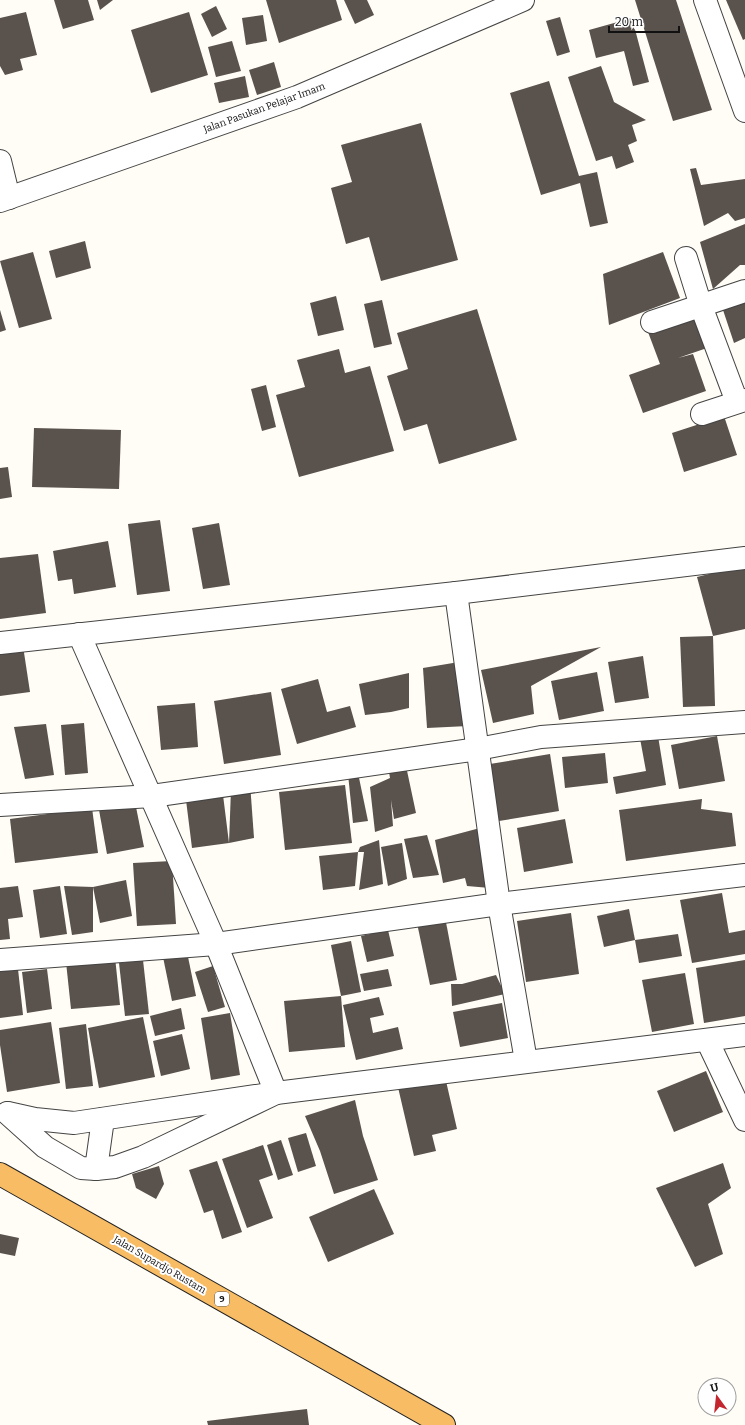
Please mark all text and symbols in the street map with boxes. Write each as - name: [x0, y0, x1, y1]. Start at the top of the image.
- scale bar: [609, 8, 679, 34]
- text: 20 m: [615, 15, 644, 29]
- street label: Jalan Pasukan Pelajar Imam: [201, 80, 327, 136]
- street label: Jalan Supardjo Rustam: [110, 1233, 208, 1297]
- road number: 9: [215, 1292, 229, 1306]
- north arrow: [697, 1377, 737, 1417]
- text: U: [709, 1380, 720, 1395]

